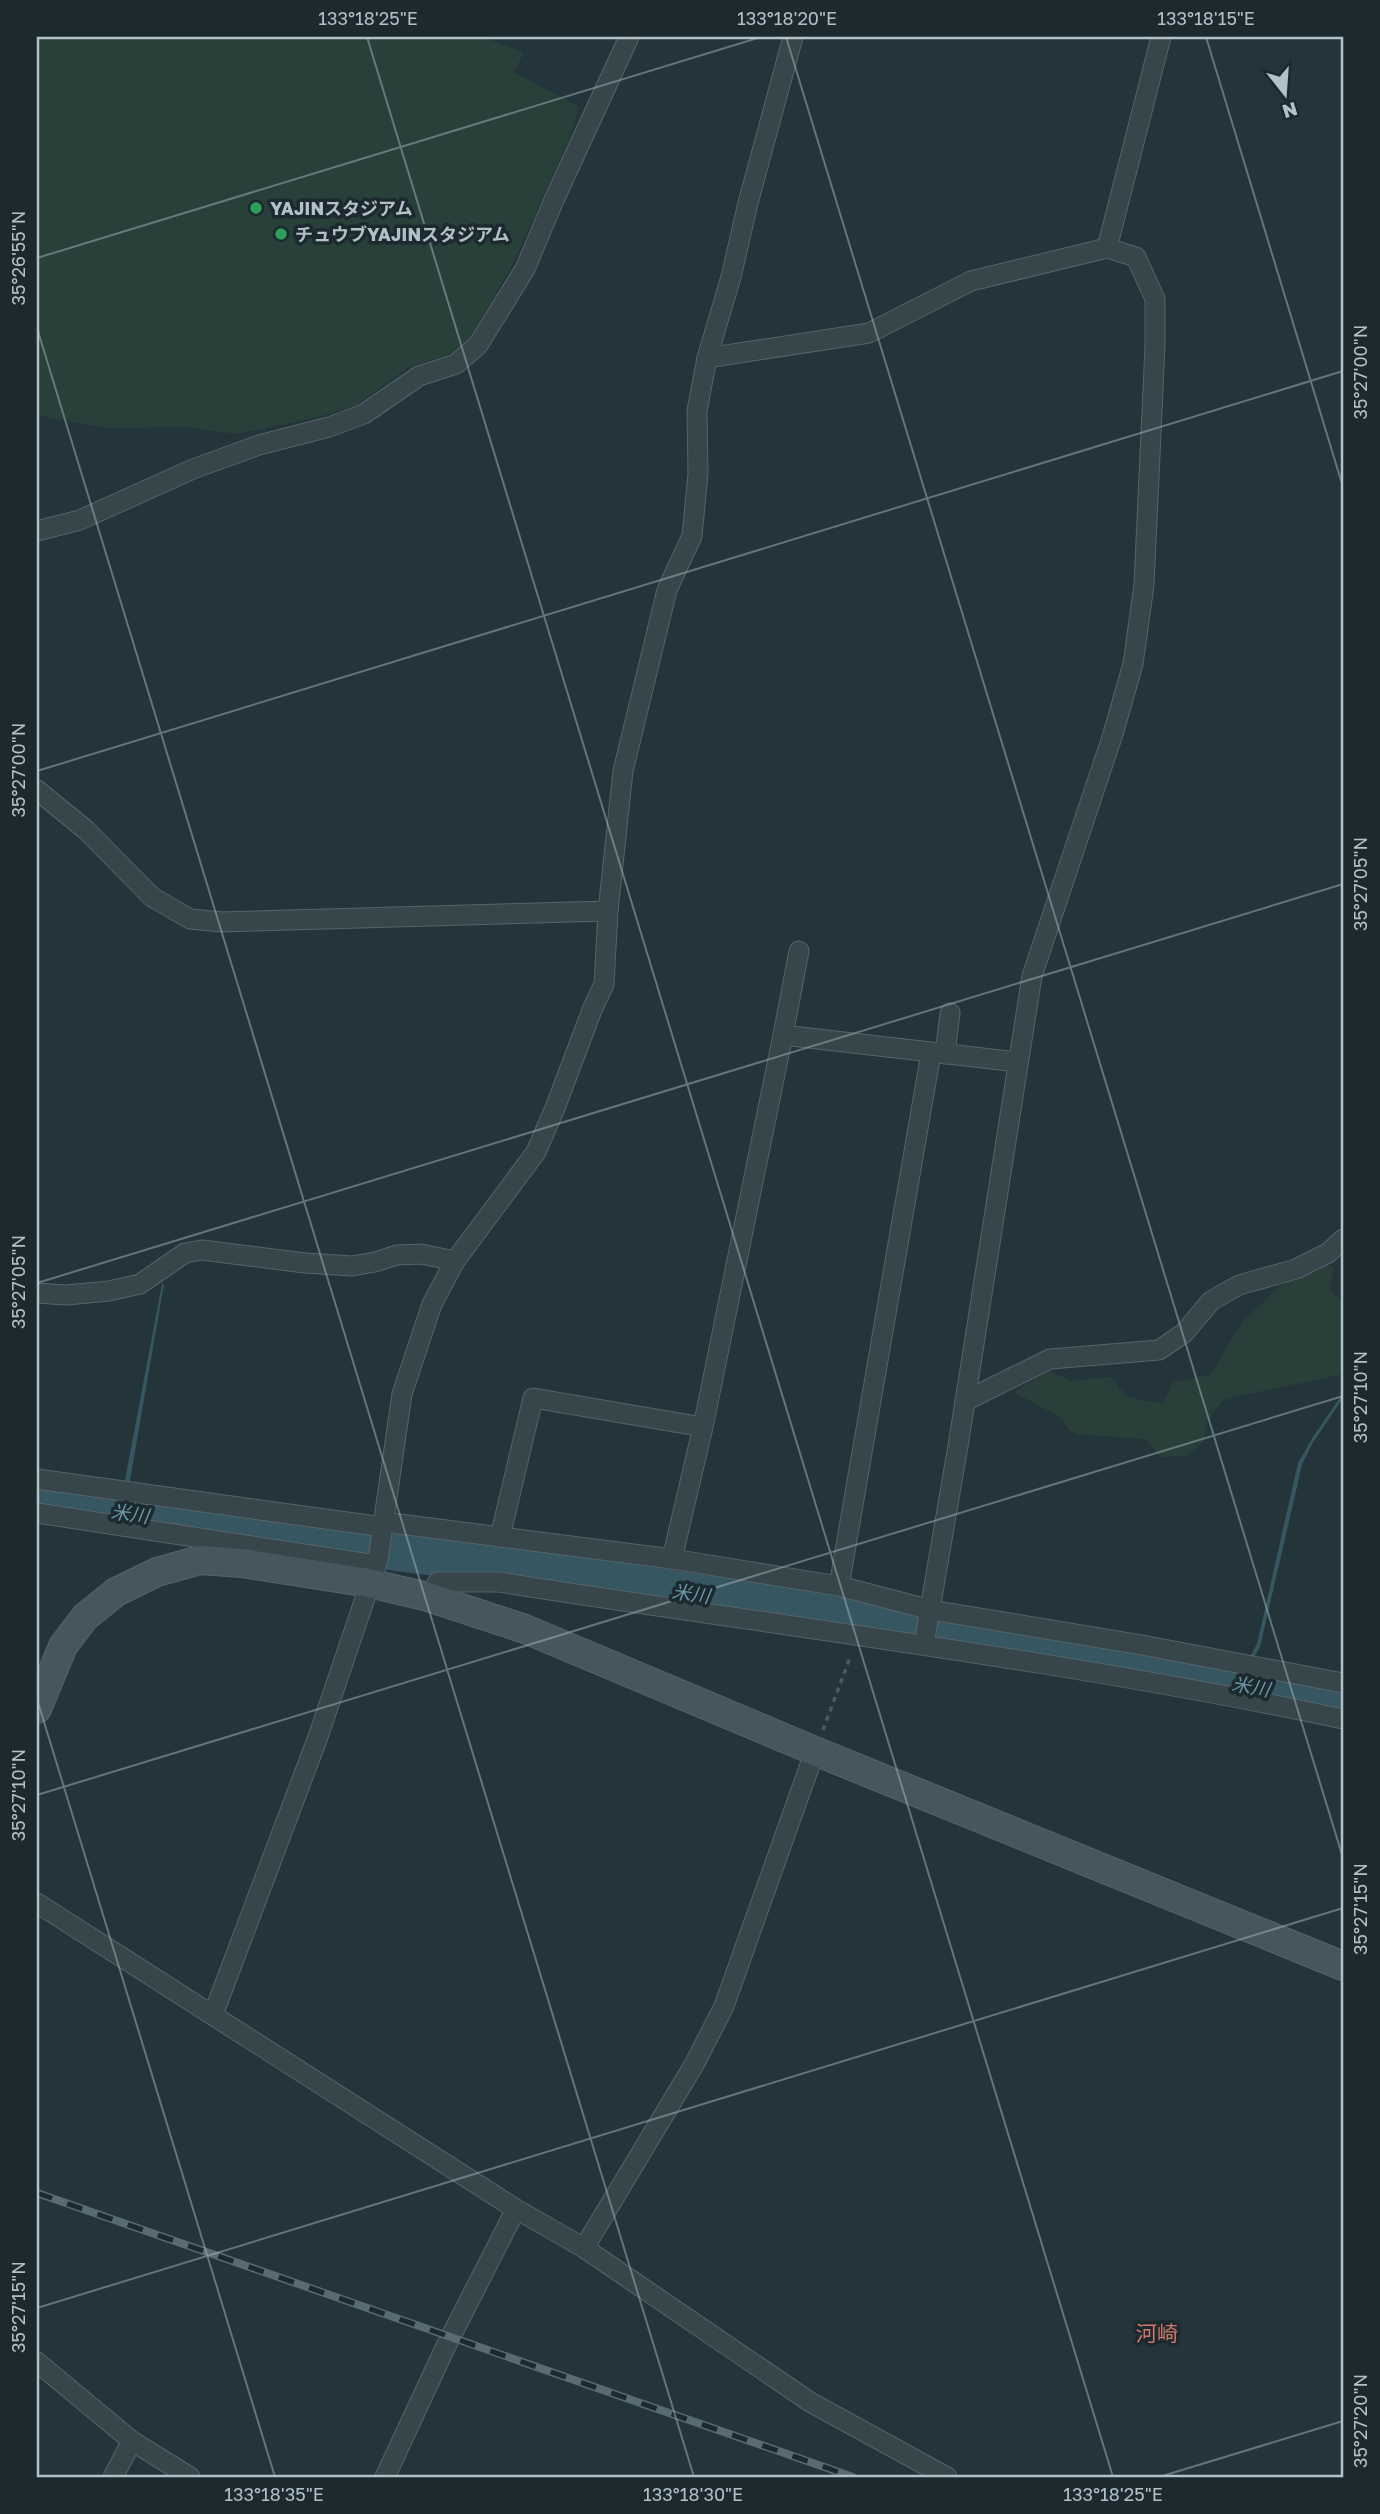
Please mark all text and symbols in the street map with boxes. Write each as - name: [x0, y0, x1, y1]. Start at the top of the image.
- text: 133°18'25"E: [318, 7, 418, 29]
- text: 133°18'20"E: [737, 7, 837, 29]
- text: 133°18'15"E: [1157, 7, 1255, 29]
- north arrow: [1250, 60, 1320, 130]
- text: N: [1280, 98, 1300, 124]
- place label: YAJINスタジアム: [270, 197, 413, 219]
- marker: YAJINスタジアム: [248, 200, 264, 216]
- text: 35°26'55"N: [7, 211, 29, 305]
- place label: チュウブYAJINスタジアム: [295, 223, 510, 245]
- marker: チュウブYAJINスタジアム: [273, 226, 289, 242]
- text: 35°27'00"N: [1349, 325, 1371, 419]
- text: 35°27'00"N: [7, 723, 29, 817]
- text: 35°27'05"N: [1349, 837, 1371, 931]
- text: 35°27'05"N: [7, 1235, 29, 1329]
- text: 35°27'10"N: [1349, 1351, 1371, 1443]
- water label: 米川: [110, 1499, 152, 1527]
- water label: 米川: [671, 1579, 713, 1607]
- water label: 米川: [1230, 1671, 1274, 1701]
- text: 35°27'10"N: [7, 1749, 29, 1841]
- text: 35°27'15"N: [1349, 1863, 1371, 1955]
- text: 35°27'15"N: [7, 2261, 29, 2353]
- district label: 河崎: [1136, 2320, 1178, 2346]
- text: 35°27'20"N: [1349, 2374, 1371, 2468]
- text: 133°18'35"E: [224, 2483, 324, 2505]
- text: 133°18'30"E: [643, 2483, 743, 2505]
- text: 133°18'25"E: [1063, 2483, 1163, 2505]

